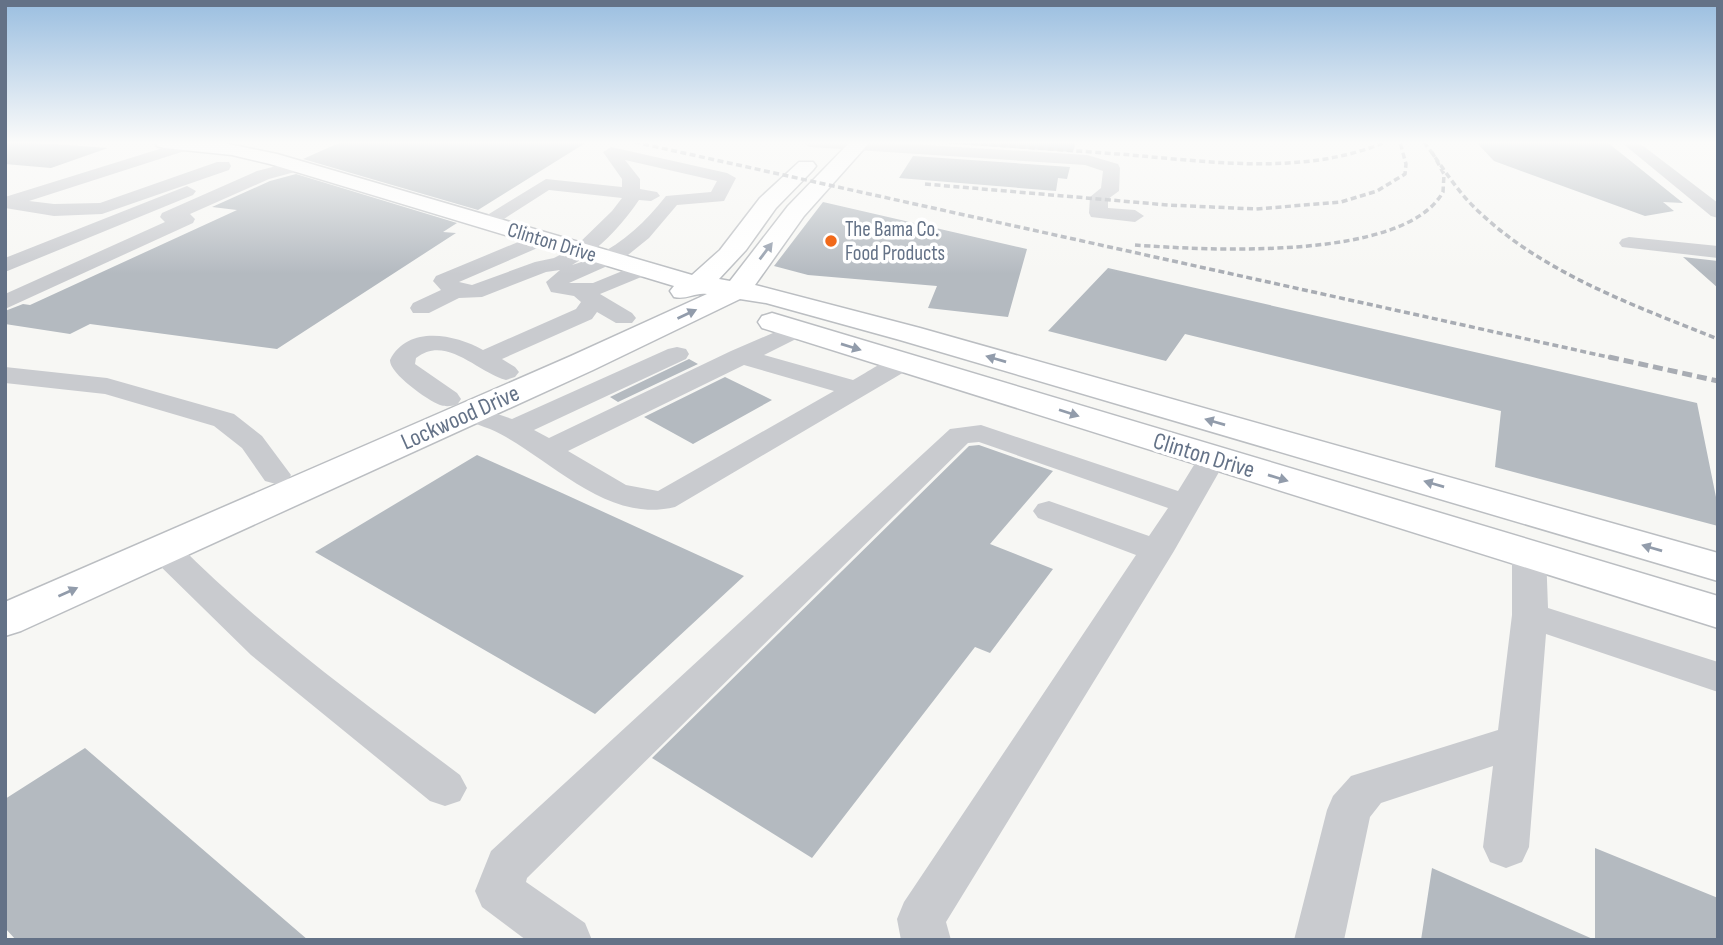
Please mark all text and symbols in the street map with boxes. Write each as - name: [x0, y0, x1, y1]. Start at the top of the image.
- street label: Clinton Drive: [504, 217, 599, 268]
- place label: The Bama Co. Food Products: [845, 217, 945, 266]
- marker: The Bama Co. Food Products: [823, 233, 839, 249]
- one-way arrow: [758, 242, 772, 260]
- one-way arrow: [677, 308, 697, 320]
- one-way arrow: [841, 342, 862, 352]
- one-way arrow: [985, 354, 1006, 364]
- street label: Lockwood Drive: [397, 379, 524, 456]
- one-way arrow: [1059, 408, 1080, 418]
- one-way arrow: [1204, 416, 1226, 427]
- street label: Clinton Drive: [1150, 426, 1258, 485]
- one-way arrow: [1267, 473, 1288, 483]
- one-way arrow: [1423, 479, 1444, 489]
- one-way arrow: [1641, 542, 1662, 552]
- one-way arrow: [57, 587, 78, 598]

